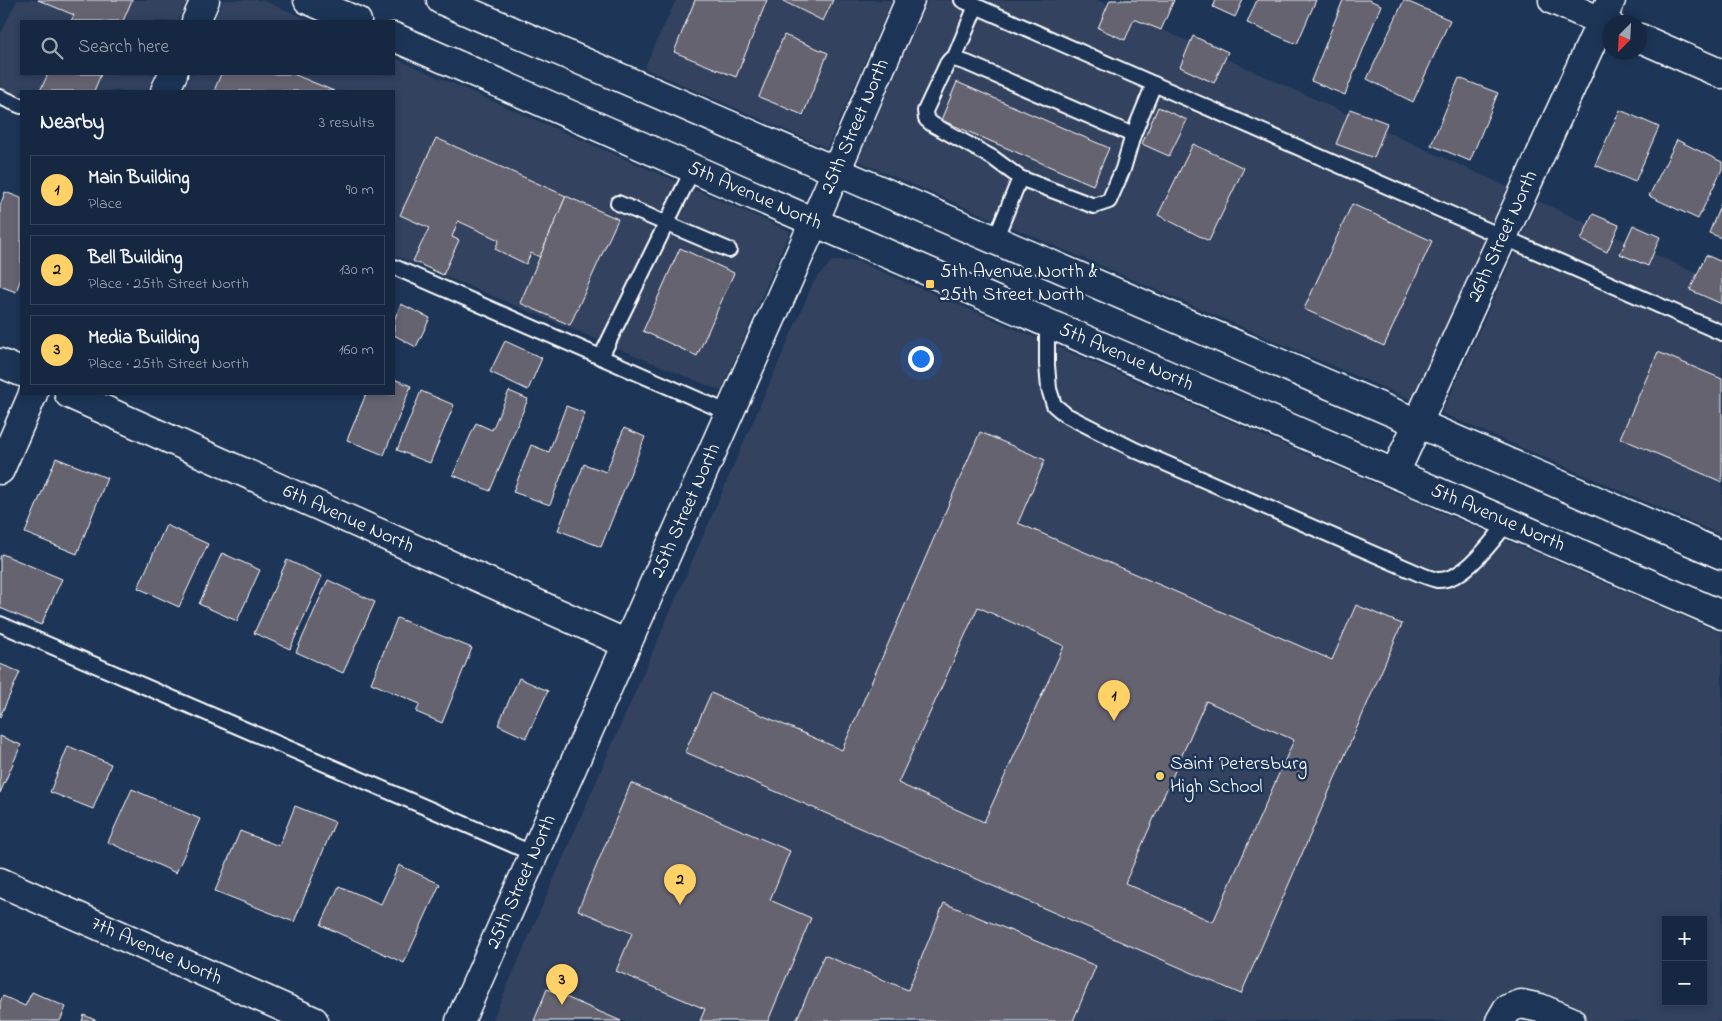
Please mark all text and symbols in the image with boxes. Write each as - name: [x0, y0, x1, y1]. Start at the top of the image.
- north arrow: [1602, 15, 1647, 60]
- search box: [20, 20, 395, 75]
- icon: search: [38, 34, 66, 62]
- text: Search here: [78, 34, 169, 61]
- street label: 25th Street North: [813, 54, 897, 199]
- text: Nearby: [40, 108, 104, 138]
- text: 3 results: [319, 111, 375, 135]
- street label: 5th Avenue North: [683, 154, 826, 238]
- text: Main Building: [88, 165, 190, 192]
- street label: 26th Street North: [1460, 166, 1546, 307]
- text: 1: [54, 178, 60, 202]
- text: 90 m: [346, 178, 374, 202]
- text: Place: [88, 192, 122, 216]
- text: Bell Building: [88, 245, 183, 272]
- text: 2: [53, 258, 61, 282]
- text: 130 m: [339, 258, 374, 282]
- place label: 5th Avenue North & 25th Street North: [940, 258, 1098, 310]
- text: Place · 25th Street North: [88, 272, 249, 296]
- marker: 5th Avenue North & 25th Street North: [924, 278, 936, 290]
- street label: 5th Avenue North: [1054, 315, 1198, 399]
- text: Media Building: [88, 325, 199, 352]
- text: 3: [54, 338, 60, 362]
- text: 160 m: [339, 338, 374, 362]
- your location: [908, 346, 934, 372]
- text: Place · 25th Street North: [88, 352, 249, 376]
- street label: 25th Street North: [644, 439, 729, 583]
- street label: 5th Avenue North: [1426, 476, 1570, 560]
- street label: 6th Avenue North: [278, 477, 419, 561]
- pin: 1: [1098, 680, 1130, 721]
- place label: Saint Petersburg High School: [1170, 750, 1307, 803]
- marker: Saint Petersburg High School: [1154, 770, 1166, 782]
- street label: 25th Street North: [479, 810, 564, 954]
- pin: 2: [664, 864, 696, 905]
- street label: 7th Avenue North: [86, 909, 227, 993]
- map controls: [1662, 916, 1707, 1006]
- button: +: [1662, 916, 1707, 961]
- button: −: [1662, 961, 1707, 1006]
- pin: 3: [546, 964, 578, 1005]

